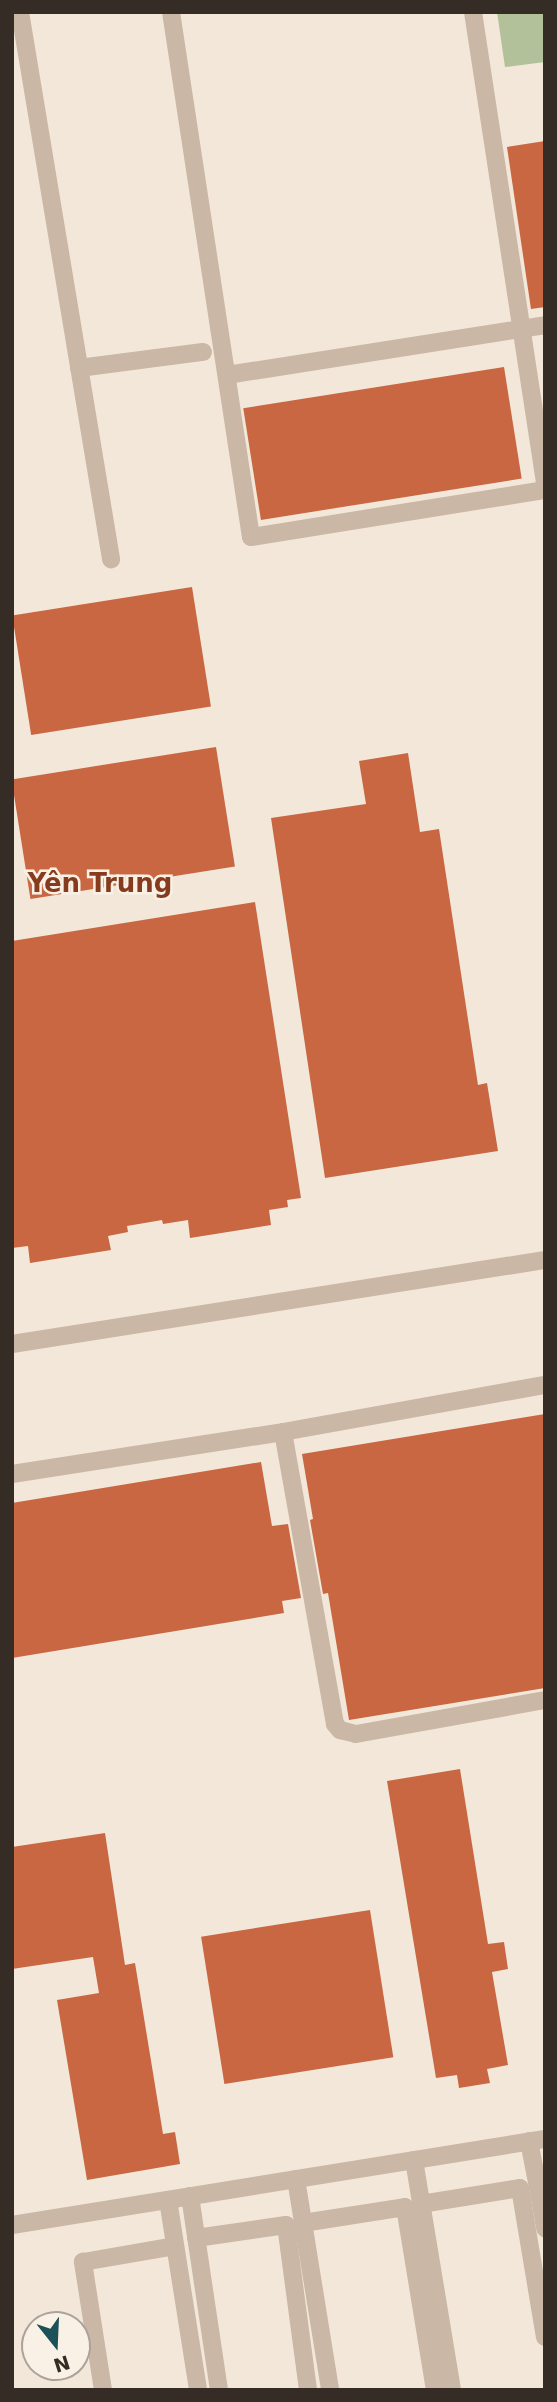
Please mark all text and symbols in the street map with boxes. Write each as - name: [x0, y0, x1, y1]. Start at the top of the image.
- district label: Yên Trung: [28, 868, 172, 900]
- north arrow: [21, 2311, 91, 2381]
- text: N: [51, 2351, 73, 2377]

